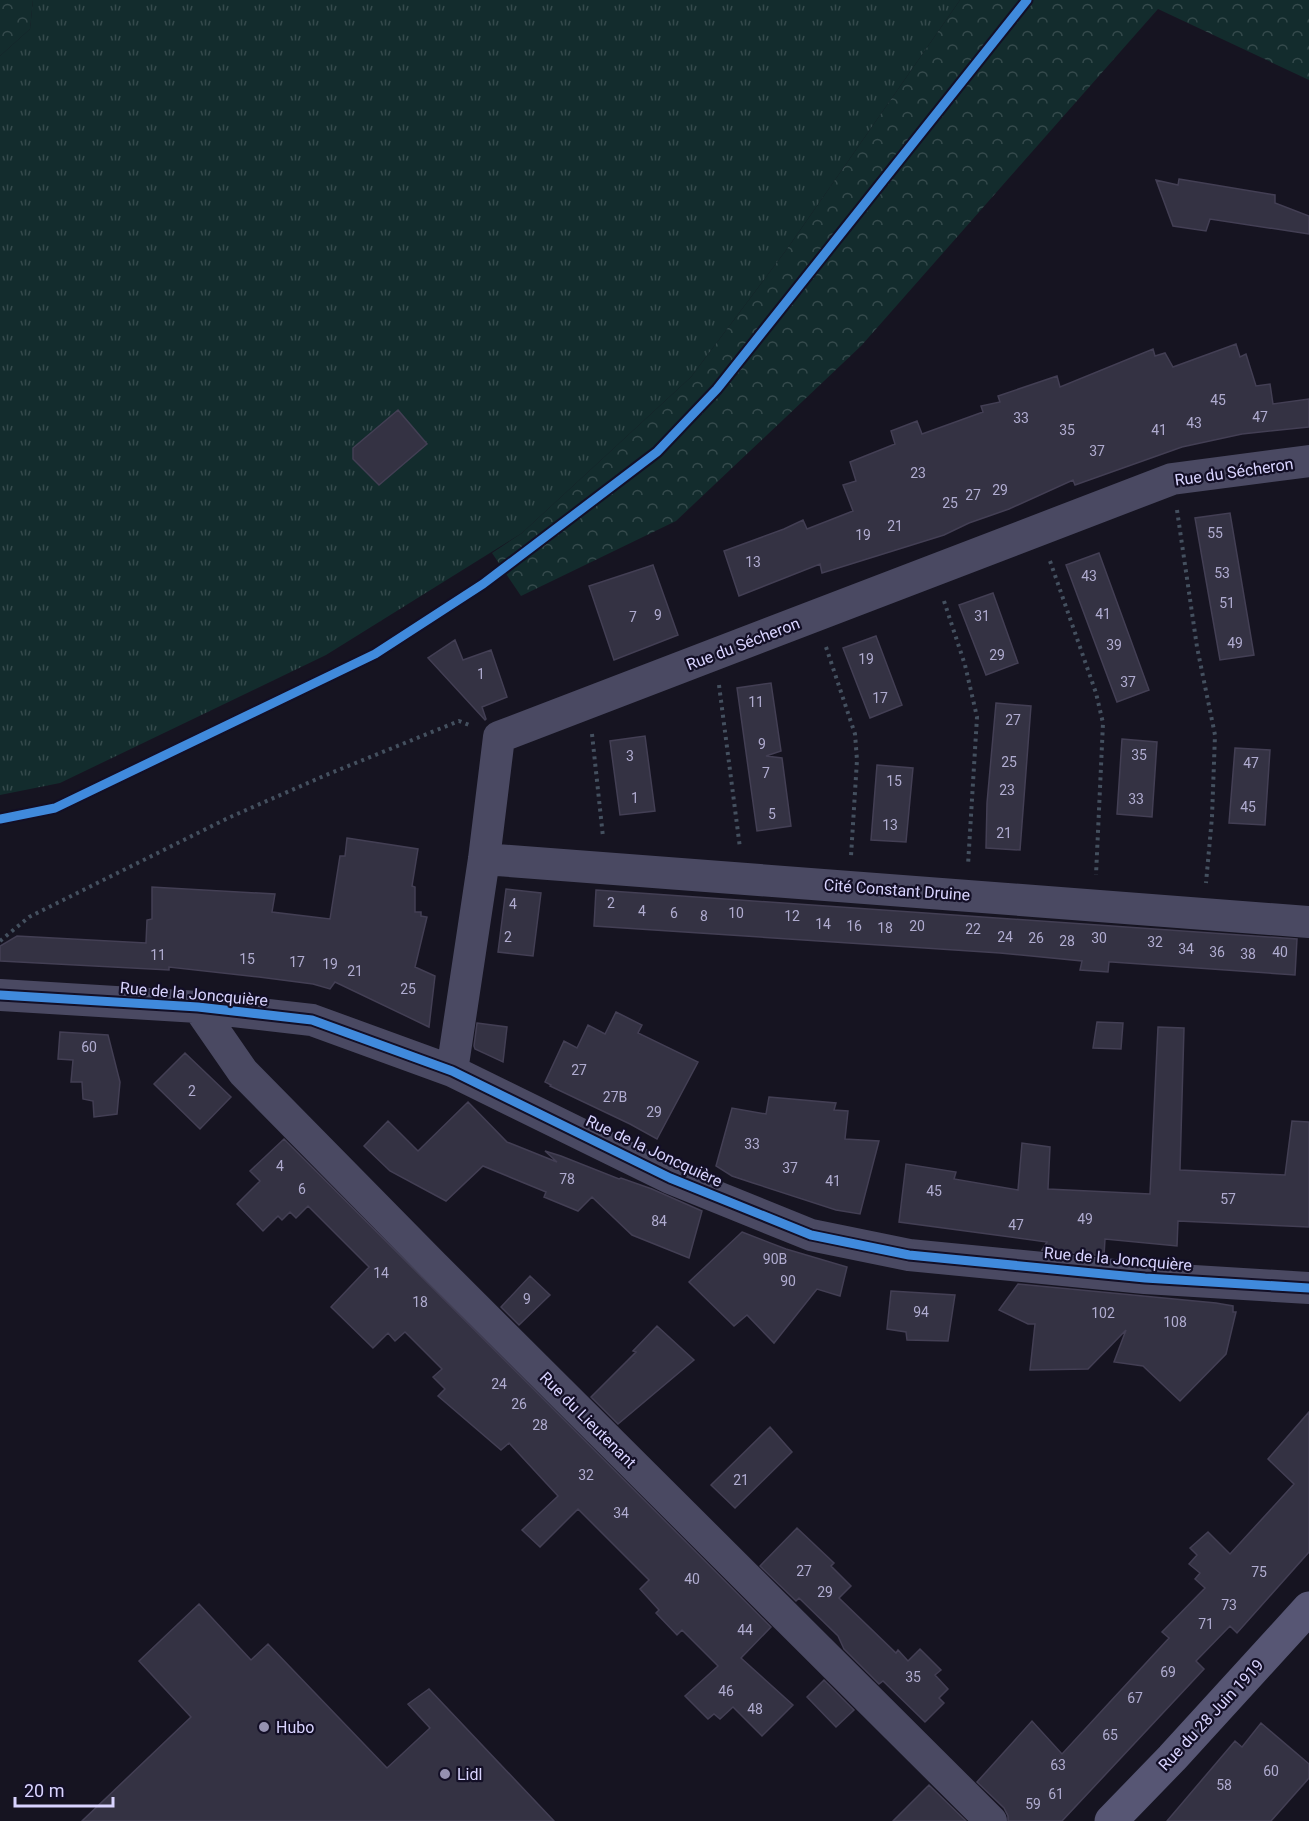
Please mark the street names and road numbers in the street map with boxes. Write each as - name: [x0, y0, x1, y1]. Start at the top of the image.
- street label: Rue du Sécheron: [1173, 454, 1295, 490]
- street label: Rue du Sécheron: [684, 614, 802, 674]
- street label: Cité Constant Druine: [823, 875, 971, 905]
- street label: Rue de la Joncquière: [119, 978, 269, 1010]
- street label: Rue de la Joncquière: [583, 1111, 725, 1191]
- street label: Rue de la Joncquière: [1043, 1243, 1193, 1275]
- street label: Rue du Lieutenant: [536, 1368, 640, 1472]
- street label: Rue du 28 Juin 1919: [1155, 1655, 1267, 1775]

